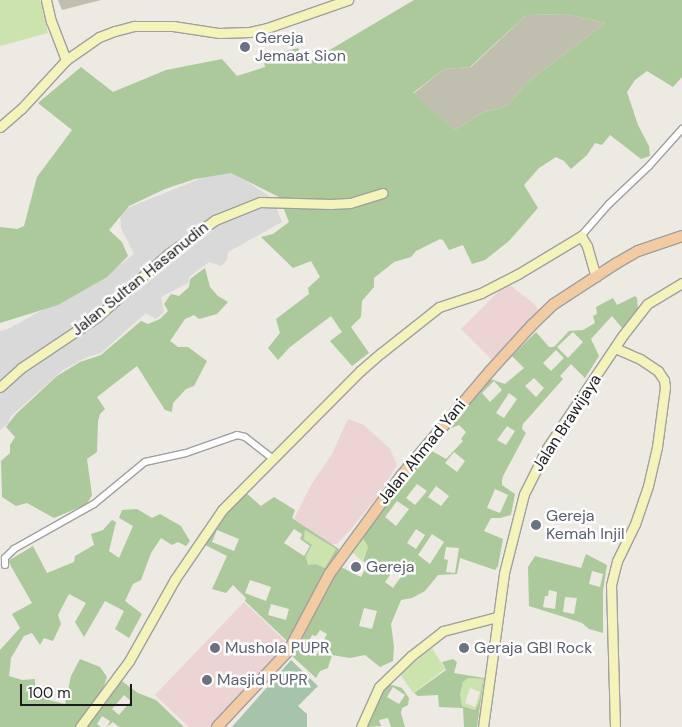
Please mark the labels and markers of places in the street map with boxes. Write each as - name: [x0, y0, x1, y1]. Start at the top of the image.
- place label: Gereja Jemaat Sion: [255, 28, 346, 66]
- marker: Gereja Jemaat Sion: [239, 41, 251, 53]
- place label: Gereja Kemah Injil: [546, 506, 625, 544]
- marker: Gereja Kemah Injil: [530, 519, 542, 531]
- place label: Gereja: [366, 557, 415, 577]
- marker: Gereja: [350, 561, 362, 573]
- place label: Mushola PUPR: [225, 638, 329, 658]
- place label: Geraja GBI Rock: [474, 638, 592, 658]
- marker: Mushola PUPR: [209, 642, 221, 654]
- marker: Geraja GBI Rock: [458, 642, 470, 654]
- place label: Masjid PUPR: [217, 670, 308, 690]
- marker: Masjid PUPR: [201, 674, 213, 686]

